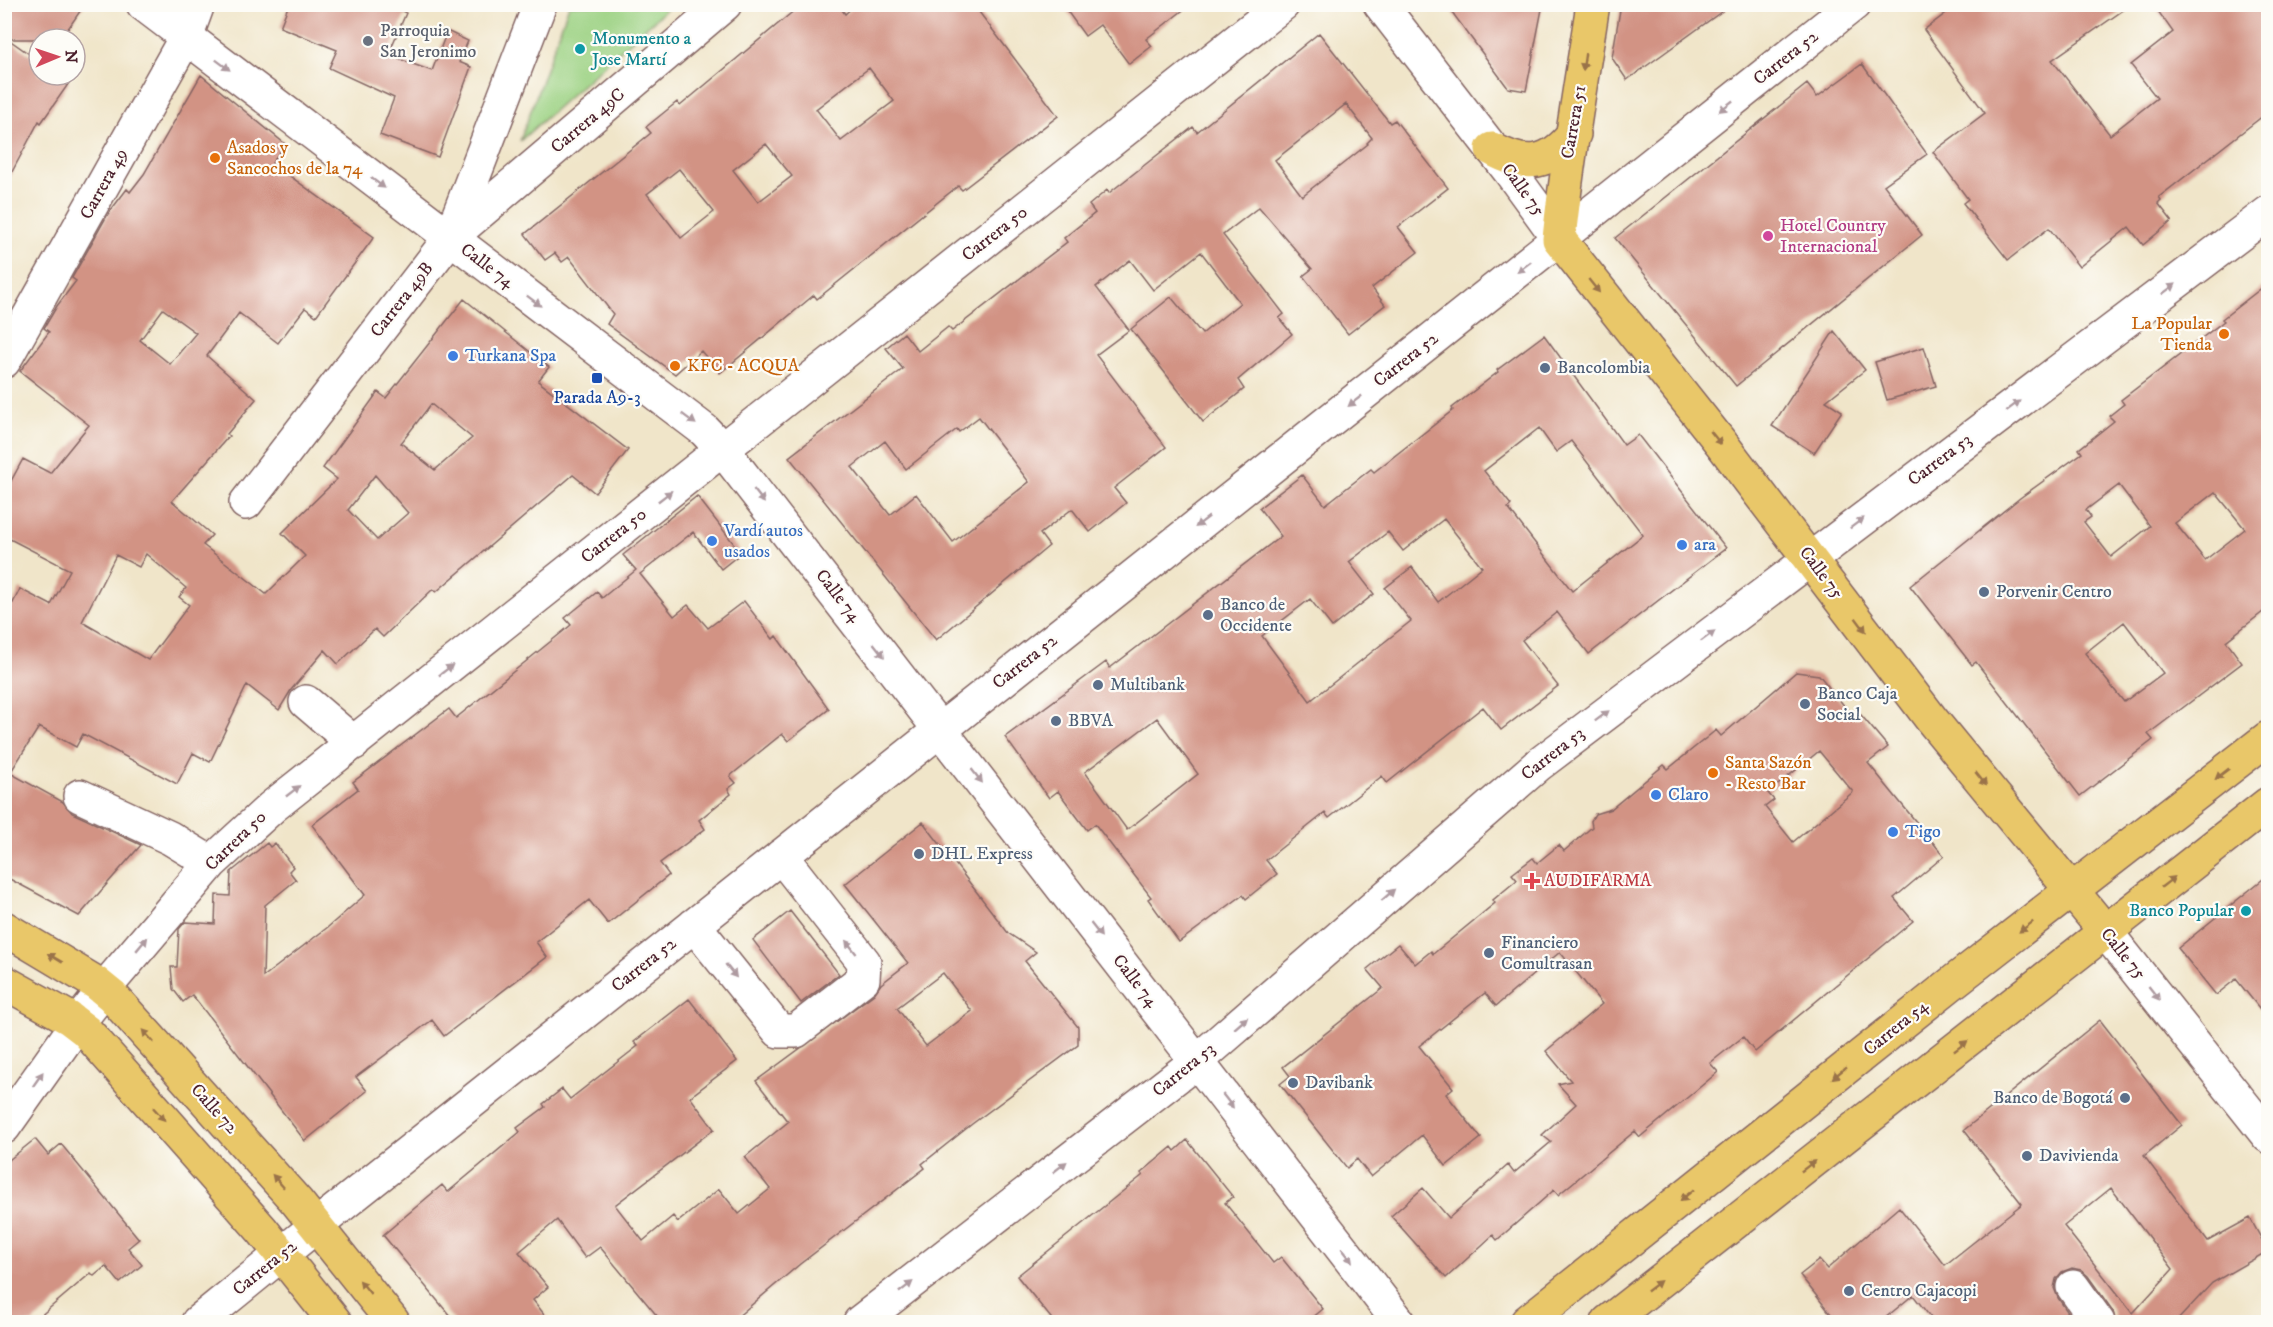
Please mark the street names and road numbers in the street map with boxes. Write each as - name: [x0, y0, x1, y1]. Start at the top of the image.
- street label: Carrera 52: [1749, 26, 1823, 90]
- street label: Carrera 49C: [546, 84, 630, 158]
- street label: Carrera 51: [1557, 84, 1591, 160]
- street label: Carrera 49: [75, 145, 133, 223]
- street label: Calle 75: [1496, 159, 1550, 221]
- street label: Carrera 50: [958, 202, 1032, 266]
- street label: Calle 74: [456, 239, 519, 294]
- street label: Carrera 49B: [366, 258, 438, 342]
- street label: Carrera 52: [1369, 328, 1443, 392]
- street label: Carrera 53: [1904, 429, 1976, 491]
- street label: Carrera 50: [577, 504, 651, 568]
- street label: Calle 75: [1794, 542, 1848, 604]
- street label: Calle 74: [810, 565, 866, 627]
- street label: Carrera 52: [988, 630, 1062, 694]
- street label: Carrera 53: [1517, 722, 1589, 786]
- street label: Carrera 50: [201, 806, 271, 876]
- street label: Calle 75: [2096, 924, 2150, 984]
- street label: Carrera 52: [607, 933, 681, 997]
- street label: Calle 74: [1107, 950, 1163, 1012]
- street label: Carrera 54: [1859, 995, 1933, 1061]
- street label: Carrera 53: [1148, 1038, 1220, 1102]
- street label: Calle 72: [186, 1079, 242, 1139]
- street label: Carrera 52: [228, 1235, 302, 1301]

